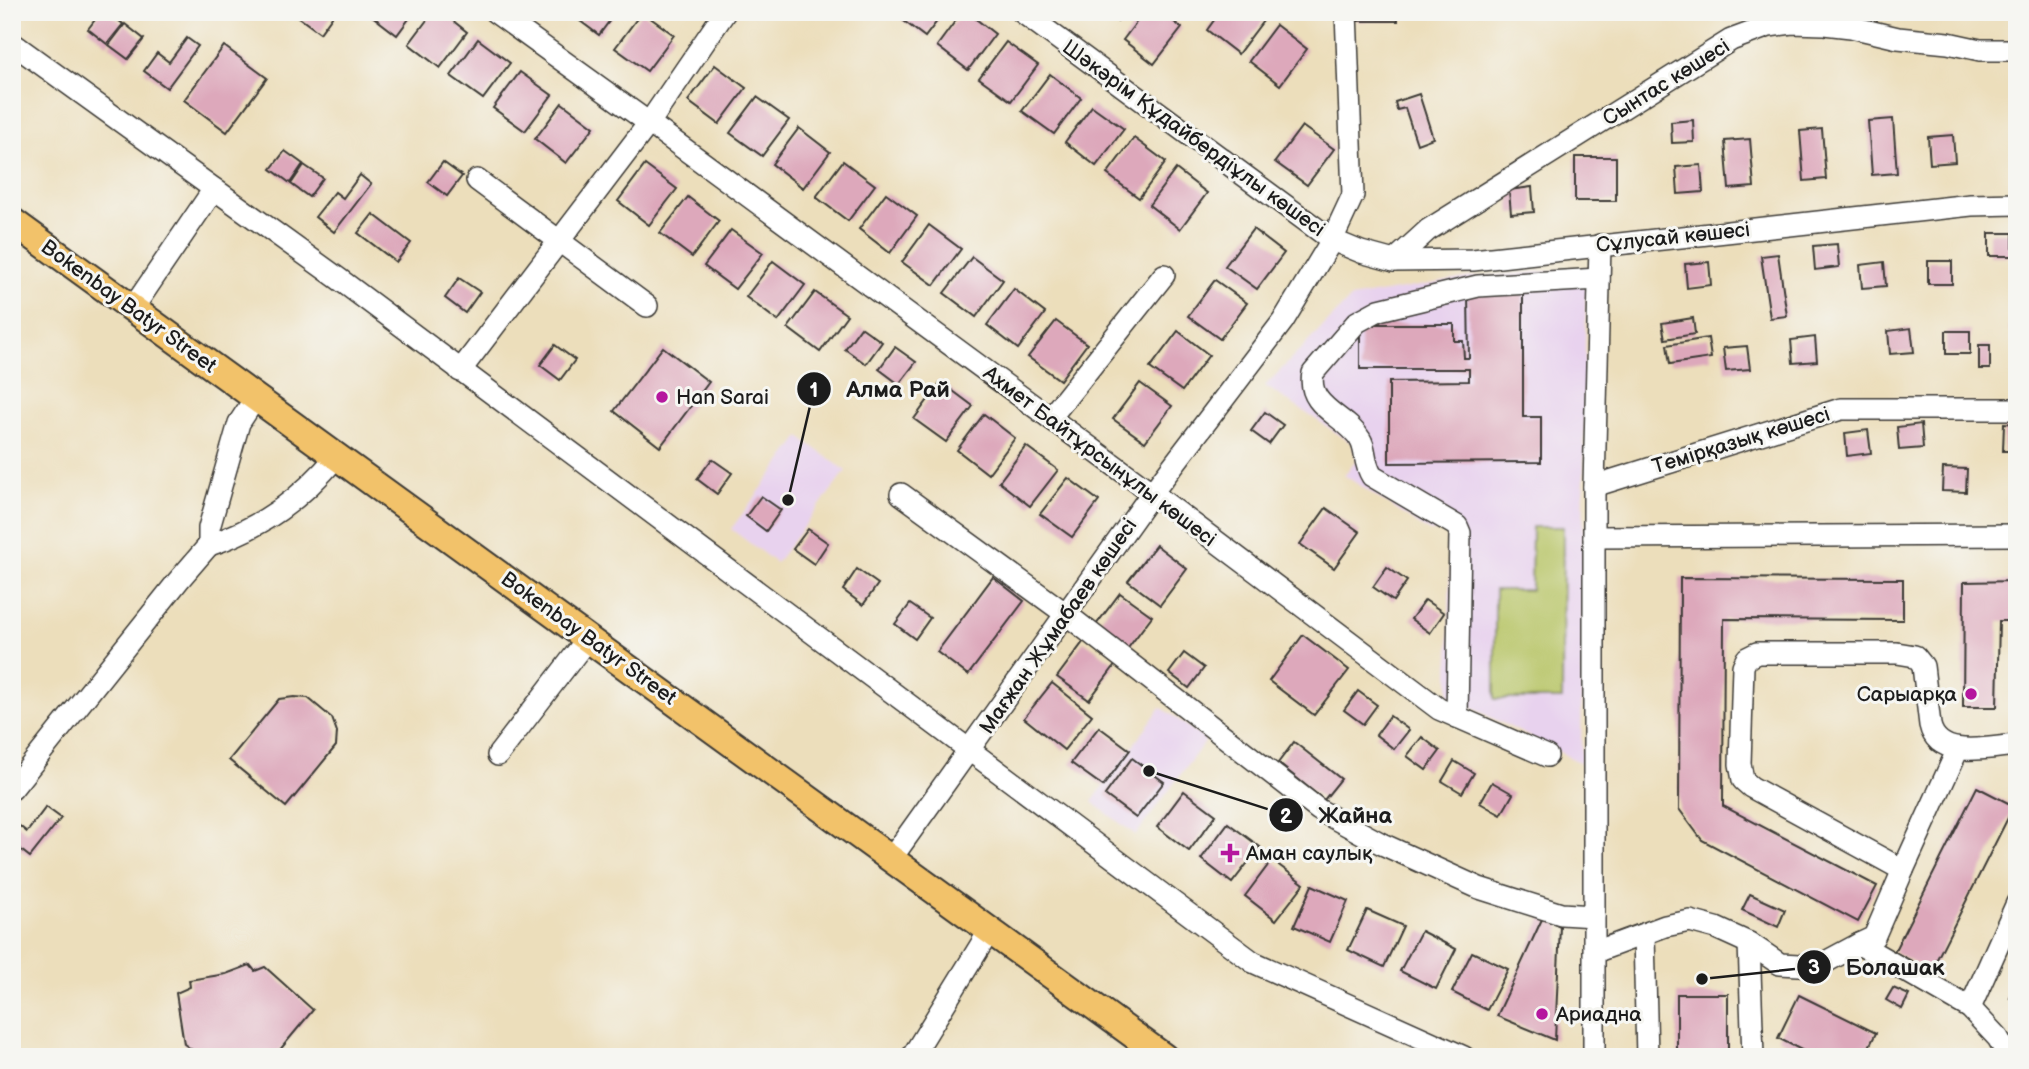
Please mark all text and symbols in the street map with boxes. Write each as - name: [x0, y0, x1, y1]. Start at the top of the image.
- street label: Сынтас көшесі: [1598, 33, 1734, 131]
- street label: Шәкәрім Құдайбердіұлы көшесі: [1057, 35, 1330, 242]
- street label: Сұлусай көшесі: [1595, 217, 1751, 258]
- street label: Bokenbay Batyr Street: [36, 234, 222, 379]
- street label: Ахмет Байтұрсынұлы көшесі: [977, 360, 1221, 552]
- callout: Алма Рай: [797, 367, 963, 411]
- text: Алма Рай: [845, 376, 950, 404]
- text: 1: [810, 378, 818, 403]
- place label: Han Sarai: [676, 385, 769, 410]
- marker: Han Sarai: [654, 389, 670, 405]
- street label: Темірқазық көшесі: [1649, 402, 1833, 479]
- street label: Мағжан Жұмабаев көшесі: [974, 514, 1142, 739]
- street label: Bokenbay Batyr Street: [496, 566, 682, 711]
- place label: Сарыарқа: [1857, 682, 1958, 707]
- marker: Сарыарқа: [1963, 686, 1979, 702]
- callout: Жайна: [1269, 793, 1406, 837]
- text: Жайна: [1318, 802, 1392, 830]
- text: 2: [1280, 804, 1293, 829]
- place label: Аман саулық: [1245, 841, 1373, 866]
- marker: Аман саулық: [1220, 843, 1240, 863]
- callout: Болашак: [1796, 945, 1959, 989]
- text: Болашак: [1845, 954, 1945, 982]
- text: 3: [1808, 955, 1820, 980]
- place label: Ариадна: [1555, 1002, 1642, 1027]
- marker: Ариадна: [1534, 1006, 1550, 1022]

